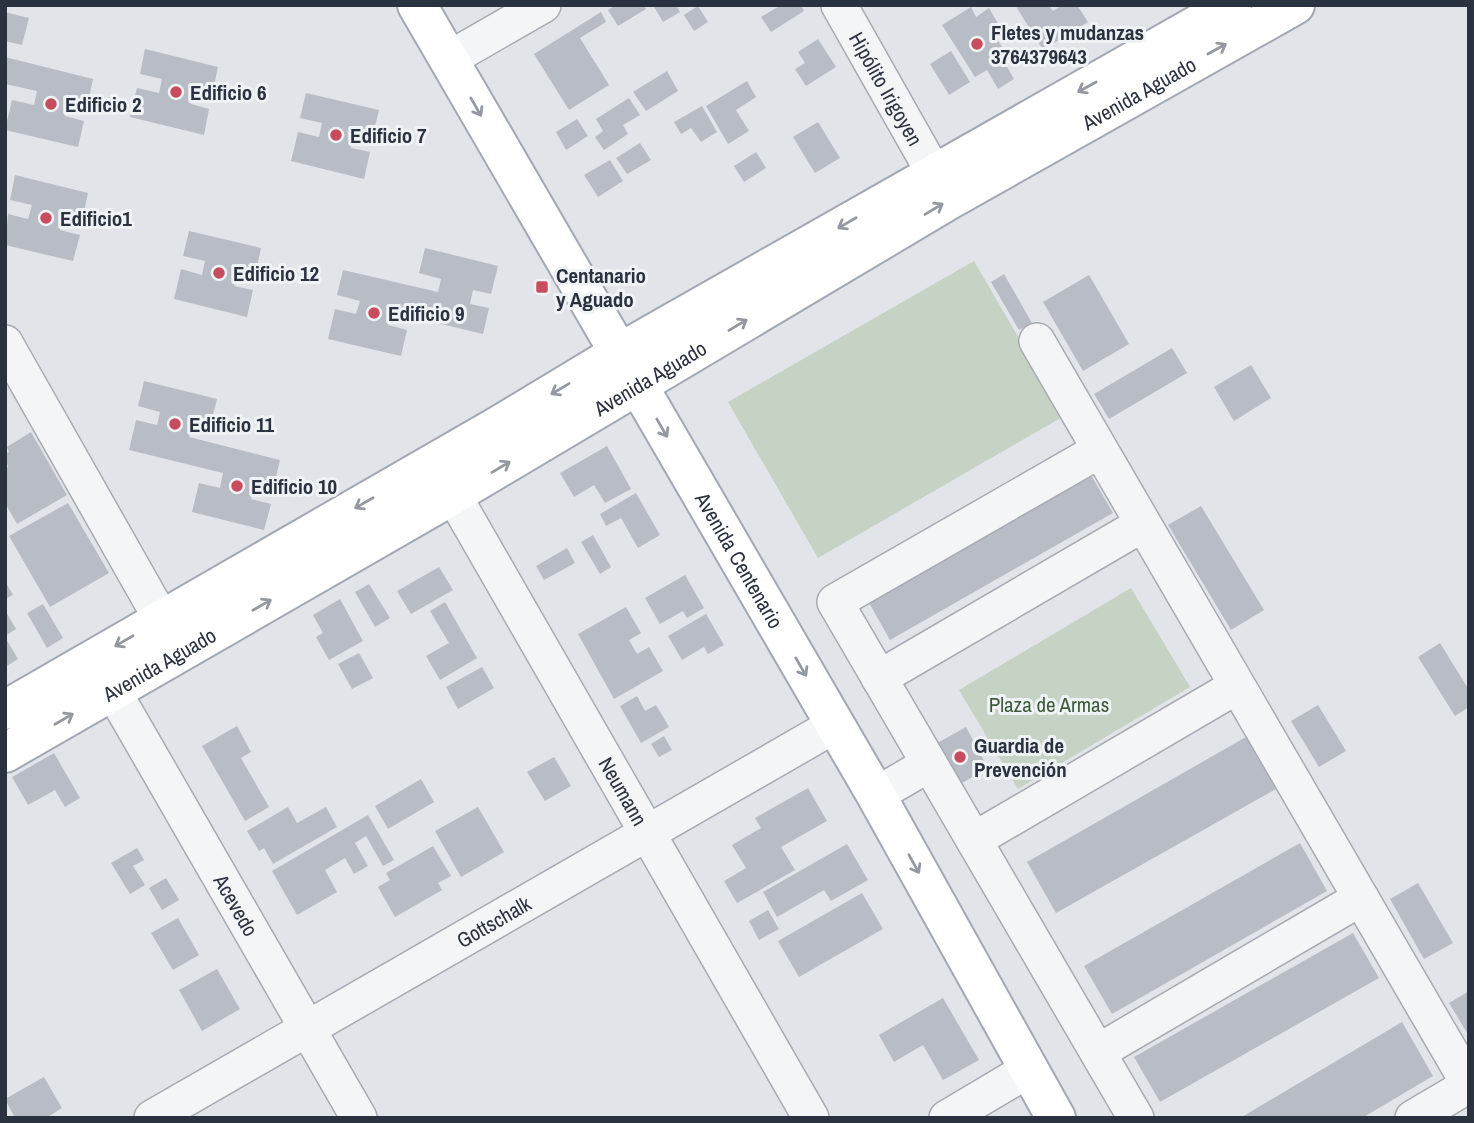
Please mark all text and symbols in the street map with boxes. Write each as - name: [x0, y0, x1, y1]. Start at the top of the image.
- place label: Fletes y mudanzas 3764379643: [991, 18, 1144, 71]
- street label: Hipólito Irigoyen: [843, 26, 930, 151]
- marker: Fletes y mudanzas 3764379643: [969, 36, 985, 52]
- one-way arrow: [1206, 42, 1227, 55]
- street label: Avenida Aguado: [1076, 49, 1201, 137]
- place label: Edificio 6: [190, 78, 267, 107]
- one-way arrow: [1078, 80, 1098, 94]
- marker: Edificio 6: [168, 84, 184, 100]
- place label: Edificio 2: [65, 90, 142, 119]
- marker: Edificio 2: [43, 96, 59, 112]
- one-way arrow: [469, 96, 483, 116]
- place label: Edificio 7: [350, 121, 427, 150]
- marker: Edificio 7: [328, 127, 344, 143]
- one-way arrow: [923, 202, 943, 216]
- place label: Edificio1: [60, 204, 132, 233]
- marker: Edificio1: [38, 210, 54, 226]
- one-way arrow: [837, 216, 857, 230]
- place label: Edificio 12: [233, 259, 319, 288]
- place label: Centanario y Aguado: [556, 261, 646, 314]
- marker: Edificio 12: [211, 265, 227, 281]
- marker: Centanario y Aguado: [534, 279, 550, 295]
- place label: Edificio 9: [388, 299, 465, 328]
- marker: Edificio 9: [366, 305, 382, 321]
- one-way arrow: [727, 318, 747, 332]
- street label: Avenida Aguado: [587, 333, 711, 423]
- one-way arrow: [551, 382, 571, 396]
- place label: Edificio 11: [189, 410, 275, 439]
- marker: Edificio 11: [167, 416, 183, 432]
- one-way arrow: [655, 417, 669, 437]
- one-way arrow: [490, 459, 510, 473]
- place label: Edificio 10: [251, 472, 337, 501]
- marker: Edificio 10: [229, 478, 245, 494]
- street label: Avenida Centenario: [688, 486, 790, 634]
- one-way arrow: [354, 497, 374, 511]
- one-way arrow: [251, 598, 271, 612]
- street label: Avenida Aguado: [96, 620, 221, 709]
- one-way arrow: [114, 635, 135, 648]
- one-way arrow: [795, 656, 809, 676]
- park label: Plaza de Armas: [989, 690, 1109, 719]
- one-way arrow: [54, 712, 74, 726]
- place label: Guardia de Prevención: [974, 731, 1067, 784]
- marker: Guardia de Prevención: [952, 749, 968, 765]
- street label: Neumann: [592, 752, 654, 831]
- one-way arrow: [908, 853, 921, 874]
- street label: Acevedo: [206, 868, 266, 941]
- street label: Gottschalk: [451, 888, 536, 954]

